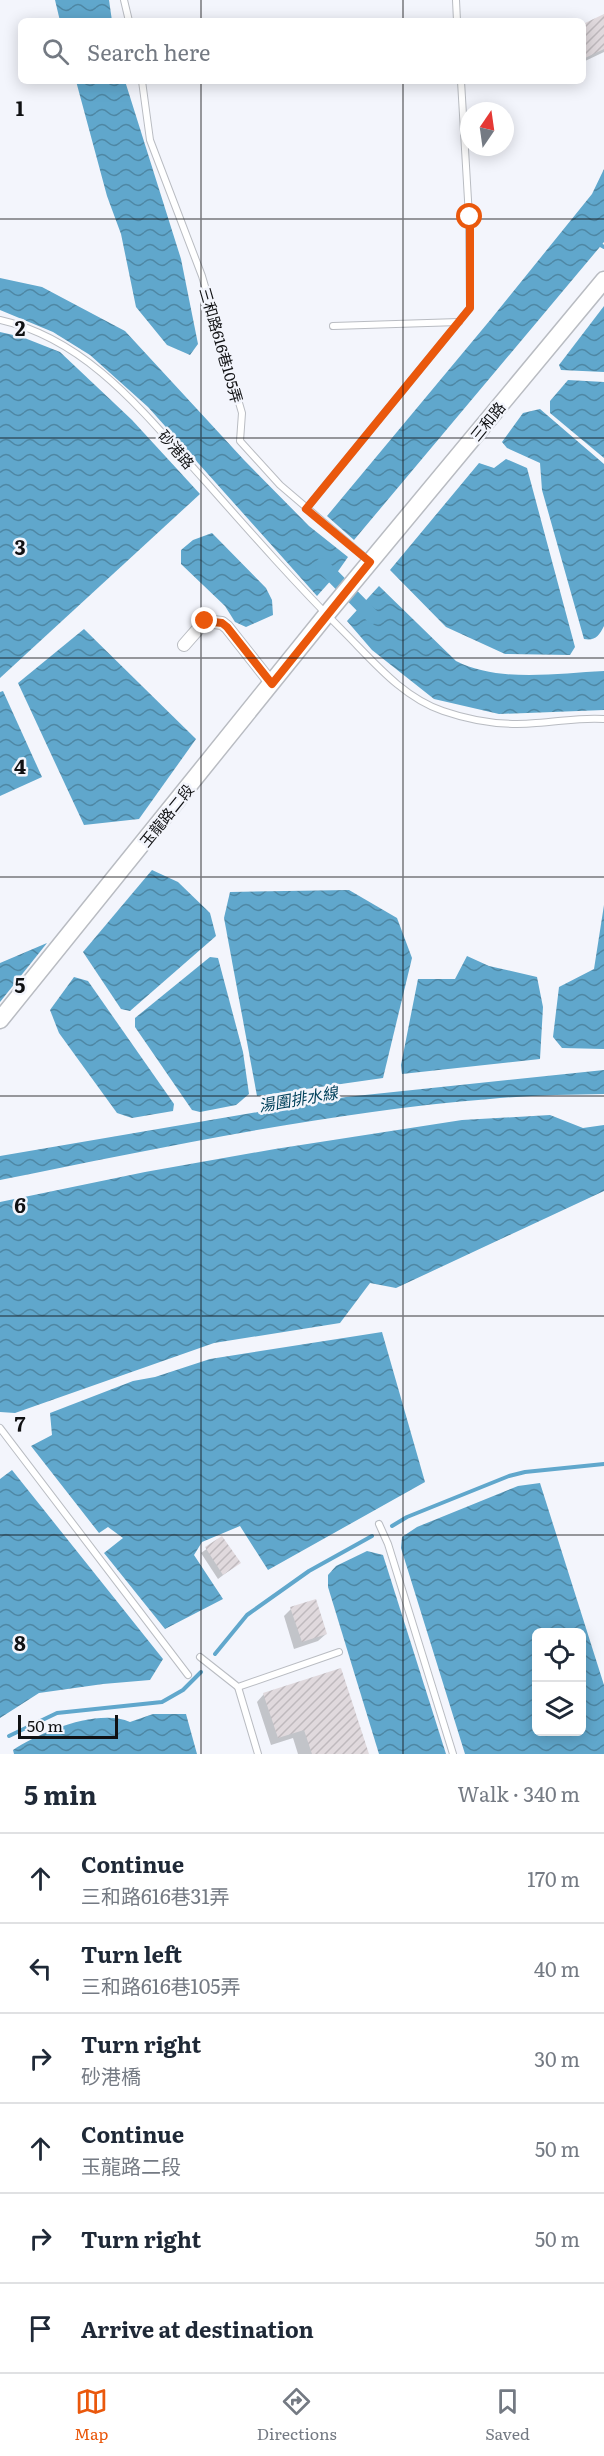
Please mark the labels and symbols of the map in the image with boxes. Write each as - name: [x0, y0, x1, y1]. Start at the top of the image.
- text: 1: [16, 92, 24, 122]
- north arrow: [460, 102, 514, 156]
- route start: [456, 203, 482, 229]
- street label: 三和路616巷105弄: [194, 284, 250, 406]
- text: 2: [15, 312, 26, 342]
- street label: 三和路: [464, 396, 510, 446]
- street label: 砂港路: [154, 424, 200, 474]
- text: 3: [14, 531, 26, 561]
- route end: [191, 607, 217, 633]
- text: 4: [14, 750, 26, 780]
- street label: 玉龍路二段: [133, 779, 199, 851]
- text: 5: [15, 969, 26, 999]
- water label: 湯圍排水線: [257, 1079, 341, 1117]
- text: 6: [14, 1189, 26, 1219]
- text: 7: [15, 1408, 26, 1438]
- text: 8: [14, 1627, 26, 1657]
- scale bar: [18, 1712, 118, 1740]

